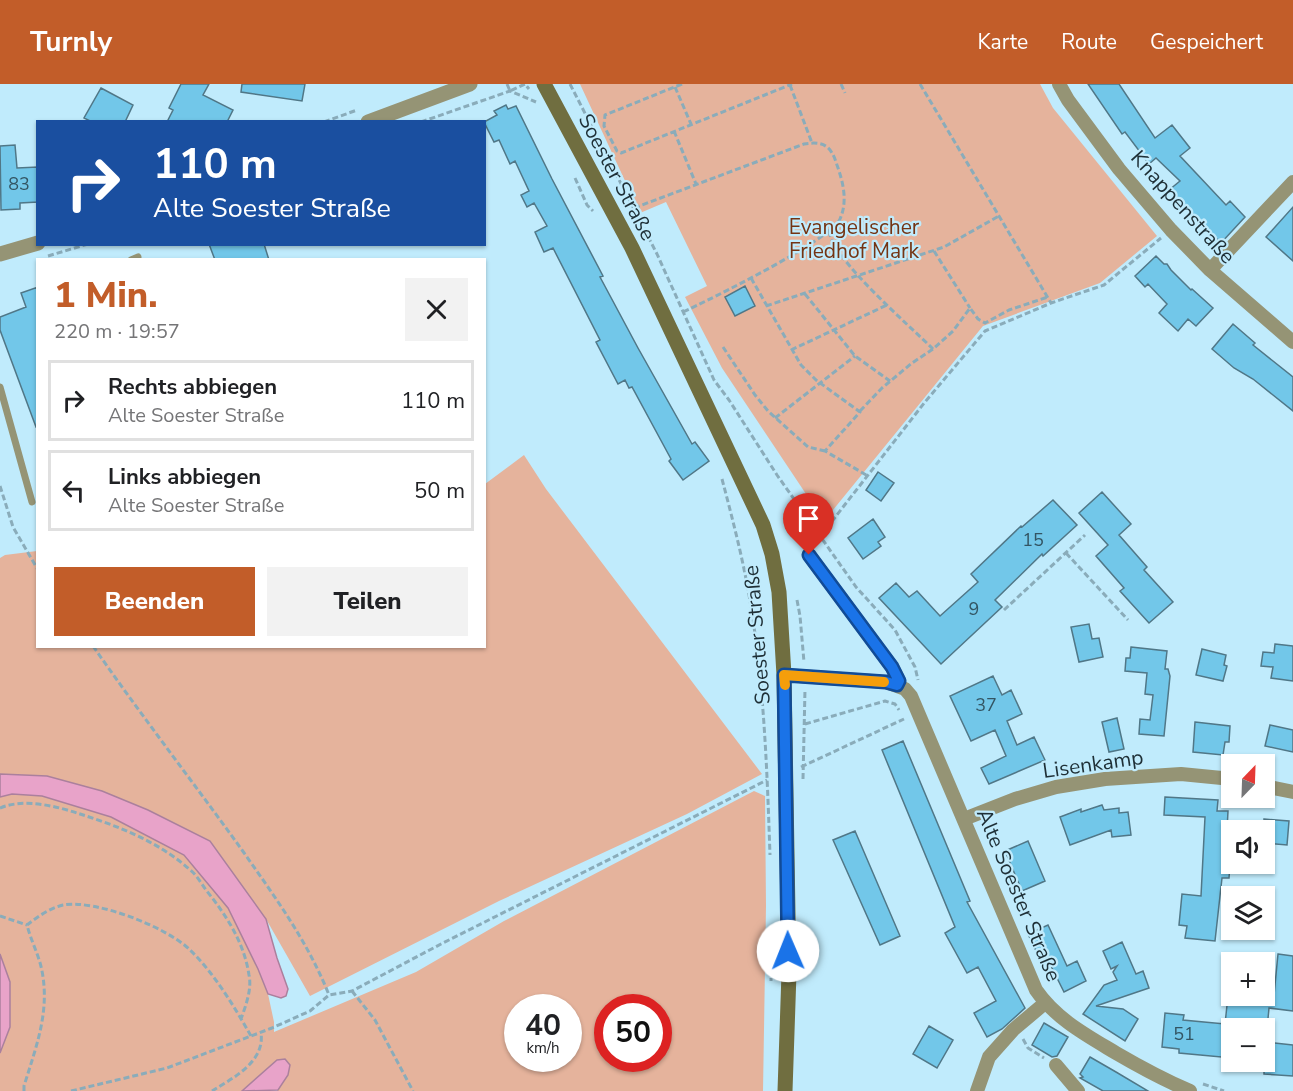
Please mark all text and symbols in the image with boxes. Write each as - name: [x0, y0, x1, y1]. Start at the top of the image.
- text: Turnly: [30, 23, 112, 61]
- text: Karte: [978, 28, 1028, 56]
- text: Route: [1061, 28, 1117, 56]
- text: Gespeichert: [1150, 28, 1263, 56]
- street label: Soester Straße: [572, 109, 662, 245]
- text: 110 m: [153, 136, 277, 193]
- icon: right: [54, 144, 132, 222]
- street label: Knappenstraße: [1125, 144, 1241, 270]
- house number: 83: [8, 172, 30, 196]
- text: Alte Soester Straße: [153, 190, 391, 227]
- park label: Evangelischer Friedhof Mark: [789, 213, 920, 265]
- text: 1 Min.: [54, 271, 158, 320]
- button: close: [405, 278, 468, 341]
- text: 220 m · 19:57: [54, 318, 180, 345]
- text: Rechts abbiegen: [108, 372, 277, 402]
- icon: right: [57, 384, 90, 417]
- text: 110 m: [401, 386, 465, 416]
- text: Alte Soester Straße: [108, 402, 284, 429]
- text: Links abbiegen: [108, 462, 261, 492]
- icon: left: [57, 474, 90, 507]
- text: 50 m: [414, 476, 465, 506]
- text: Alte Soester Straße: [108, 492, 284, 519]
- pin: [783, 493, 834, 555]
- icon: arrive: [792, 502, 825, 535]
- house number: 15: [1022, 528, 1044, 552]
- street label: Soester Straße: [737, 564, 777, 706]
- button: Beenden: [54, 567, 255, 636]
- button: Teilen: [267, 567, 468, 636]
- house number: 9: [969, 597, 979, 621]
- house number: 37: [975, 693, 997, 717]
- street label: Lisenkamp: [1041, 743, 1145, 785]
- north arrow: [1221, 754, 1275, 808]
- map controls: [1221, 754, 1275, 1072]
- street label: Alte Soester Straße: [970, 804, 1068, 986]
- button: sound: [1221, 820, 1275, 874]
- button: layers: [1221, 886, 1275, 940]
- position arrow: [756, 919, 820, 983]
- button: +: [1221, 952, 1275, 1006]
- speed limit sign: 50: [594, 994, 672, 1072]
- text: 40: [525, 1005, 561, 1046]
- button: −: [1221, 1018, 1275, 1072]
- house number: 51: [1173, 1022, 1195, 1046]
- text: km/h: [526, 1038, 560, 1058]

